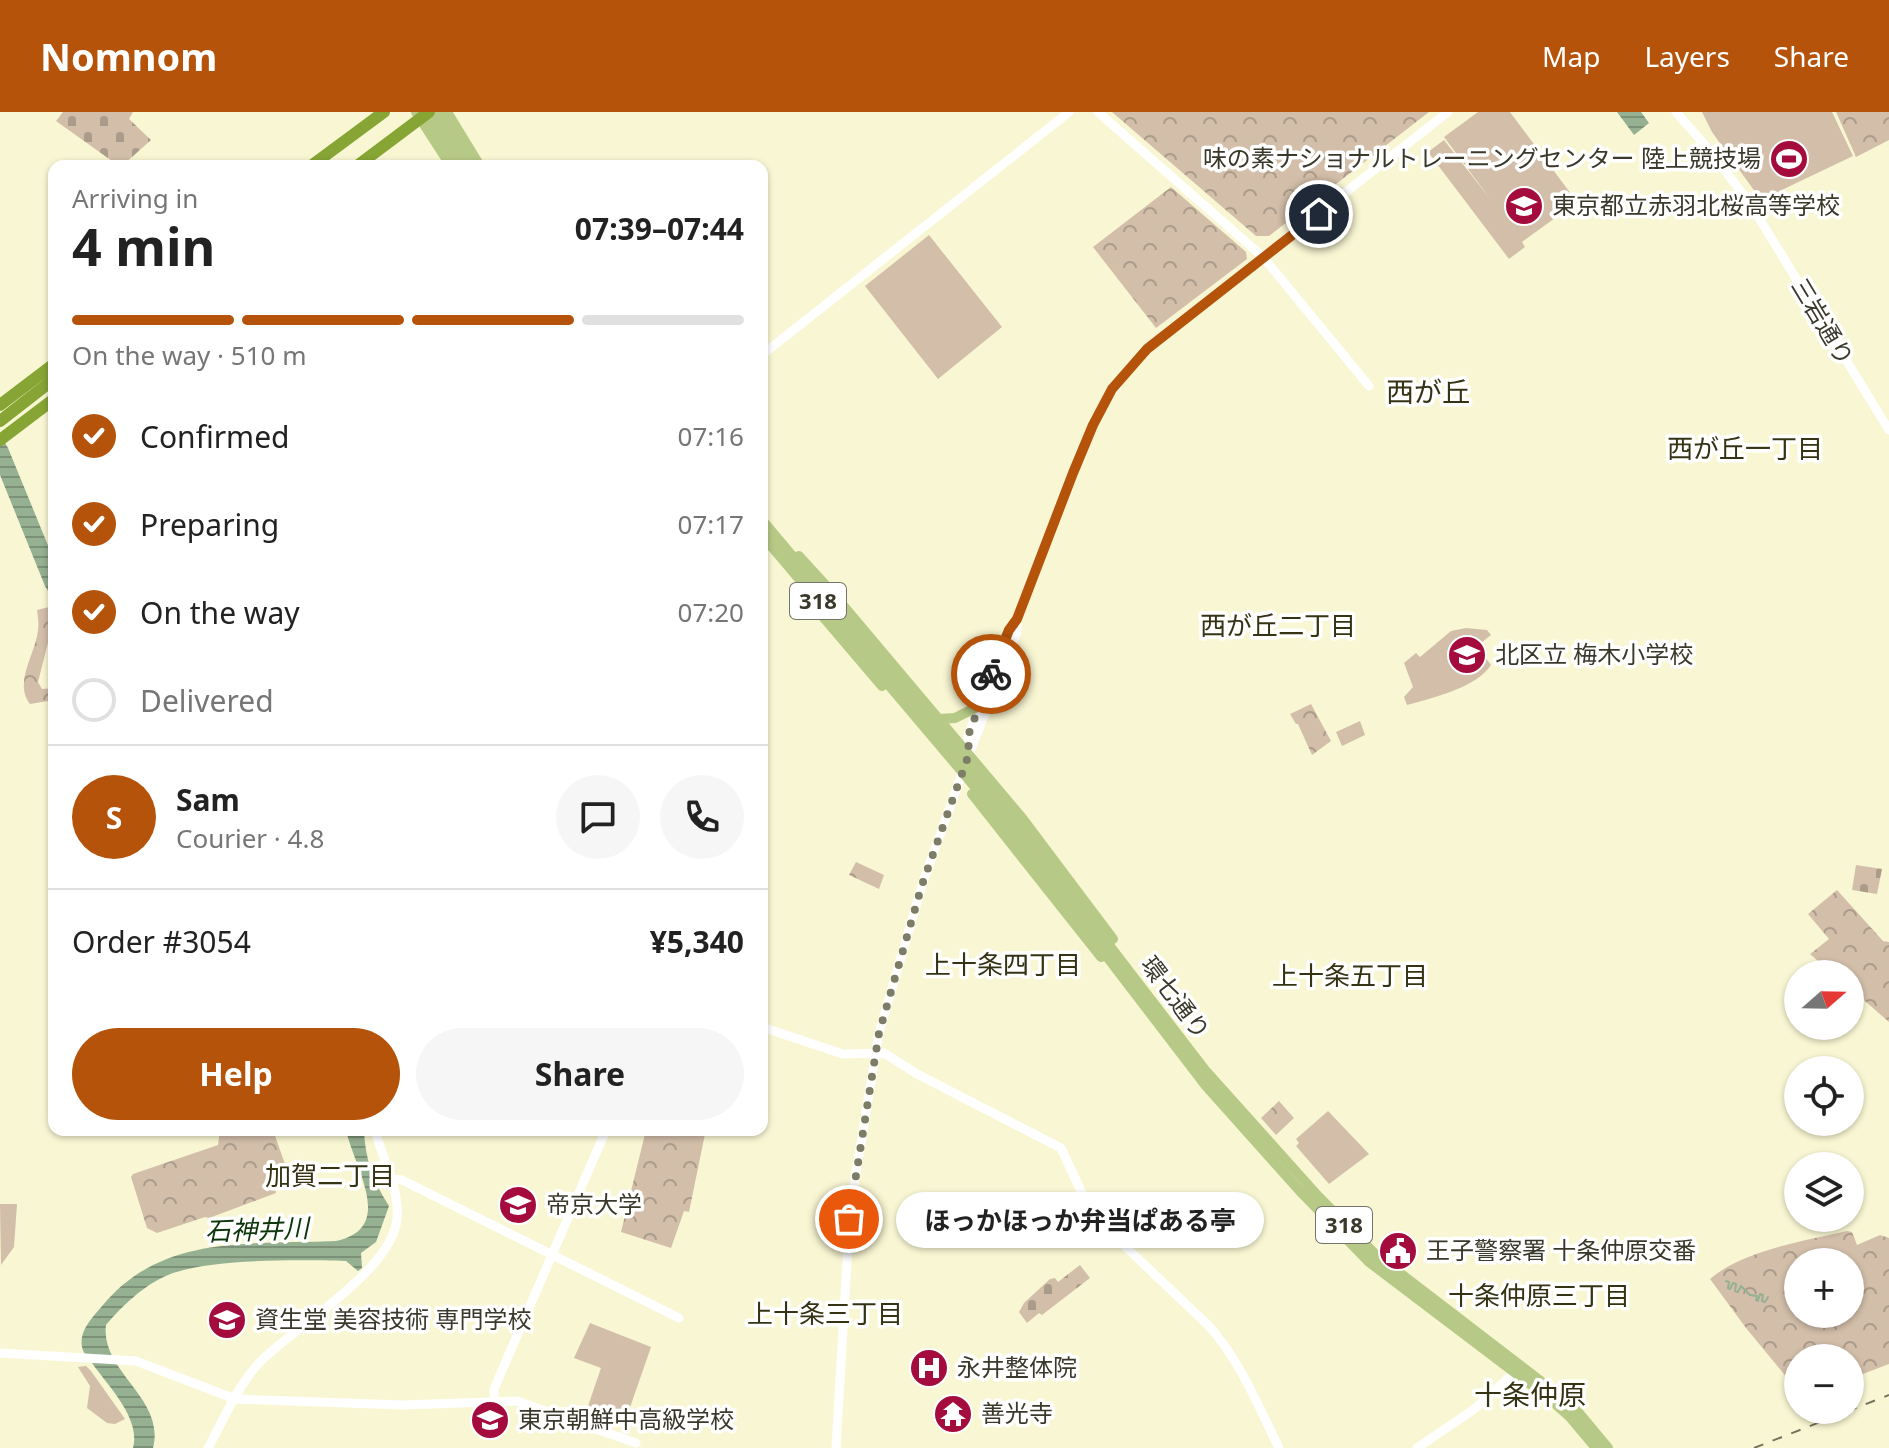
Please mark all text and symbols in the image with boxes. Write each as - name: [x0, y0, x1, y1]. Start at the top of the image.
- text: Nomnom: [40, 30, 217, 82]
- text: Map: [1542, 37, 1600, 75]
- text: Layers: [1644, 37, 1730, 75]
- text: Share: [1774, 37, 1849, 75]
- sports icon: 味の素ナショナルトレーニングセンター 陸上競技場: [1768, 138, 1810, 180]
- place label: 味の素ナショナルトレーニングセンター 陸上競技場: [1203, 141, 1761, 174]
- text: Arriving in: [72, 180, 198, 216]
- pin: [1285, 180, 1353, 248]
- school or university icon: 東京都立赤羽北桜高等学校: [1503, 185, 1545, 227]
- place label: 東京都立赤羽北桜高等学校: [1552, 188, 1840, 221]
- icon: home: [1297, 192, 1341, 236]
- text: 07:39–07:44: [575, 208, 744, 249]
- text: 4 min: [72, 210, 215, 281]
- street label: 三岩通り: [1784, 272, 1862, 371]
- text: On the way · 510 m: [72, 337, 306, 373]
- district label: 西が丘: [1386, 372, 1470, 410]
- icon: check: [72, 414, 116, 458]
- text: Confirmed: [140, 416, 290, 457]
- text: 07:16: [678, 418, 744, 454]
- district label: 西が丘一丁目: [1667, 430, 1823, 466]
- icon: check: [72, 502, 116, 546]
- text: Preparing: [140, 504, 279, 545]
- text: 07:17: [678, 506, 744, 542]
- road number: 318: [790, 583, 846, 619]
- icon: check: [72, 590, 116, 634]
- text: On the way: [140, 592, 300, 633]
- text: 07:20: [678, 594, 744, 630]
- district label: 西が丘二丁目: [1200, 607, 1356, 643]
- courier: [951, 634, 1031, 714]
- school or university icon: 北区立 梅木小学校: [1446, 634, 1488, 676]
- place label: 北区立 梅木小学校: [1495, 637, 1693, 670]
- icon: bike: [969, 652, 1013, 696]
- text: Delivered: [140, 680, 274, 721]
- button: chat: [556, 775, 640, 859]
- button: phone: [660, 775, 744, 859]
- text: Sam: [176, 779, 240, 820]
- text: S: [106, 797, 122, 838]
- text: Courier · 4.8: [176, 820, 324, 856]
- text: Order #3054: [72, 921, 251, 962]
- text: ¥5,340: [650, 921, 744, 962]
- district label: 上十条四丁目: [925, 946, 1081, 982]
- street label: 環七通り: [1134, 949, 1218, 1045]
- district label: 上十条五丁目: [1272, 957, 1428, 993]
- north arrow: [1784, 960, 1864, 1040]
- map controls: [1784, 960, 1864, 1424]
- button: Help: [72, 1028, 400, 1120]
- button: Share: [416, 1028, 744, 1120]
- button: locate: [1784, 1056, 1864, 1136]
- button: layers: [1784, 1152, 1864, 1232]
- district label: 加賀二丁目: [265, 1157, 395, 1193]
- school or university icon: 帝京大学: [497, 1184, 539, 1226]
- pin: [815, 1185, 883, 1253]
- place label: 帝京大学: [546, 1187, 642, 1220]
- callout: ほっかほっか弁当ぱある亭: [897, 1191, 1265, 1247]
- icon: bag: [827, 1197, 871, 1241]
- text: ほっかほっか弁当ぱある亭: [924, 1202, 1236, 1238]
- road number: 318: [1316, 1207, 1372, 1243]
- water label: 石神井川: [204, 1209, 313, 1249]
- public building icon: 王子警察署 十条仲原交番: [1377, 1230, 1419, 1272]
- place label: 王子警察署 十条仲原交番: [1426, 1233, 1696, 1266]
- button: +: [1784, 1248, 1864, 1328]
- district label: 十条仲原三丁目: [1448, 1277, 1630, 1313]
- district label: 上十条三丁目: [747, 1295, 903, 1331]
- school or university icon: 資生堂 美容技術 専門学校: [206, 1299, 248, 1341]
- place label: 資生堂 美容技術 専門学校: [255, 1302, 531, 1335]
- button: −: [1784, 1344, 1864, 1424]
- hospital icon: 永井整体院: [908, 1347, 950, 1389]
- place label: 永井整体院: [957, 1350, 1077, 1383]
- district label: 十条仲原: [1474, 1375, 1586, 1413]
- temple icon: 善光寺: [932, 1393, 974, 1435]
- place label: 善光寺: [981, 1396, 1053, 1429]
- school or university icon: 東京朝鮮中高級学校: [469, 1399, 511, 1441]
- place label: 東京朝鮮中高級学校: [518, 1402, 734, 1435]

